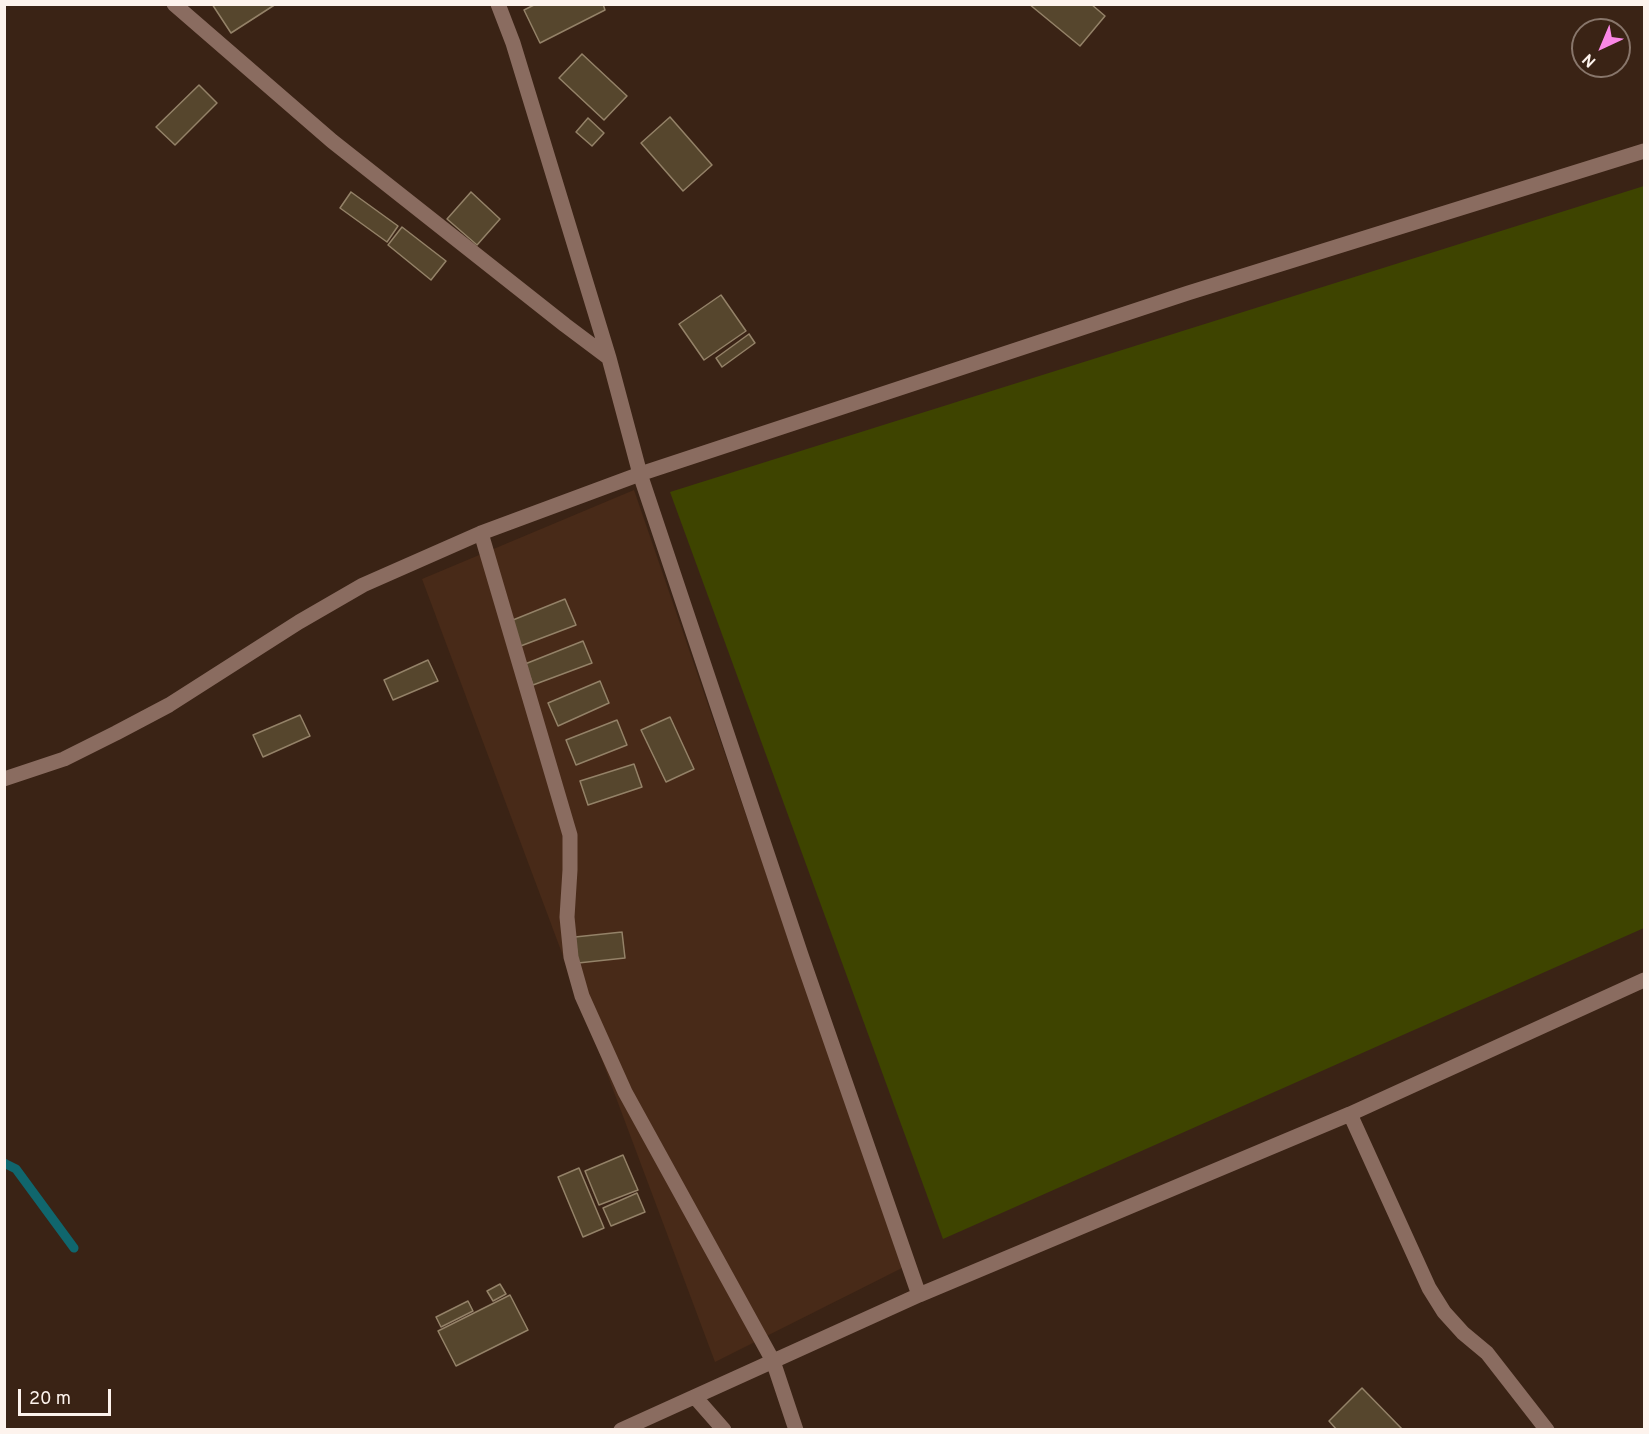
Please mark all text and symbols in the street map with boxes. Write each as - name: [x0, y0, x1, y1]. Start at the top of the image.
- north arrow: [1571, 18, 1631, 78]
- text: N: [1579, 48, 1601, 71]
- scale bar: [21, 1377, 114, 1415]
- text: 20 m: [29, 1388, 71, 1411]

